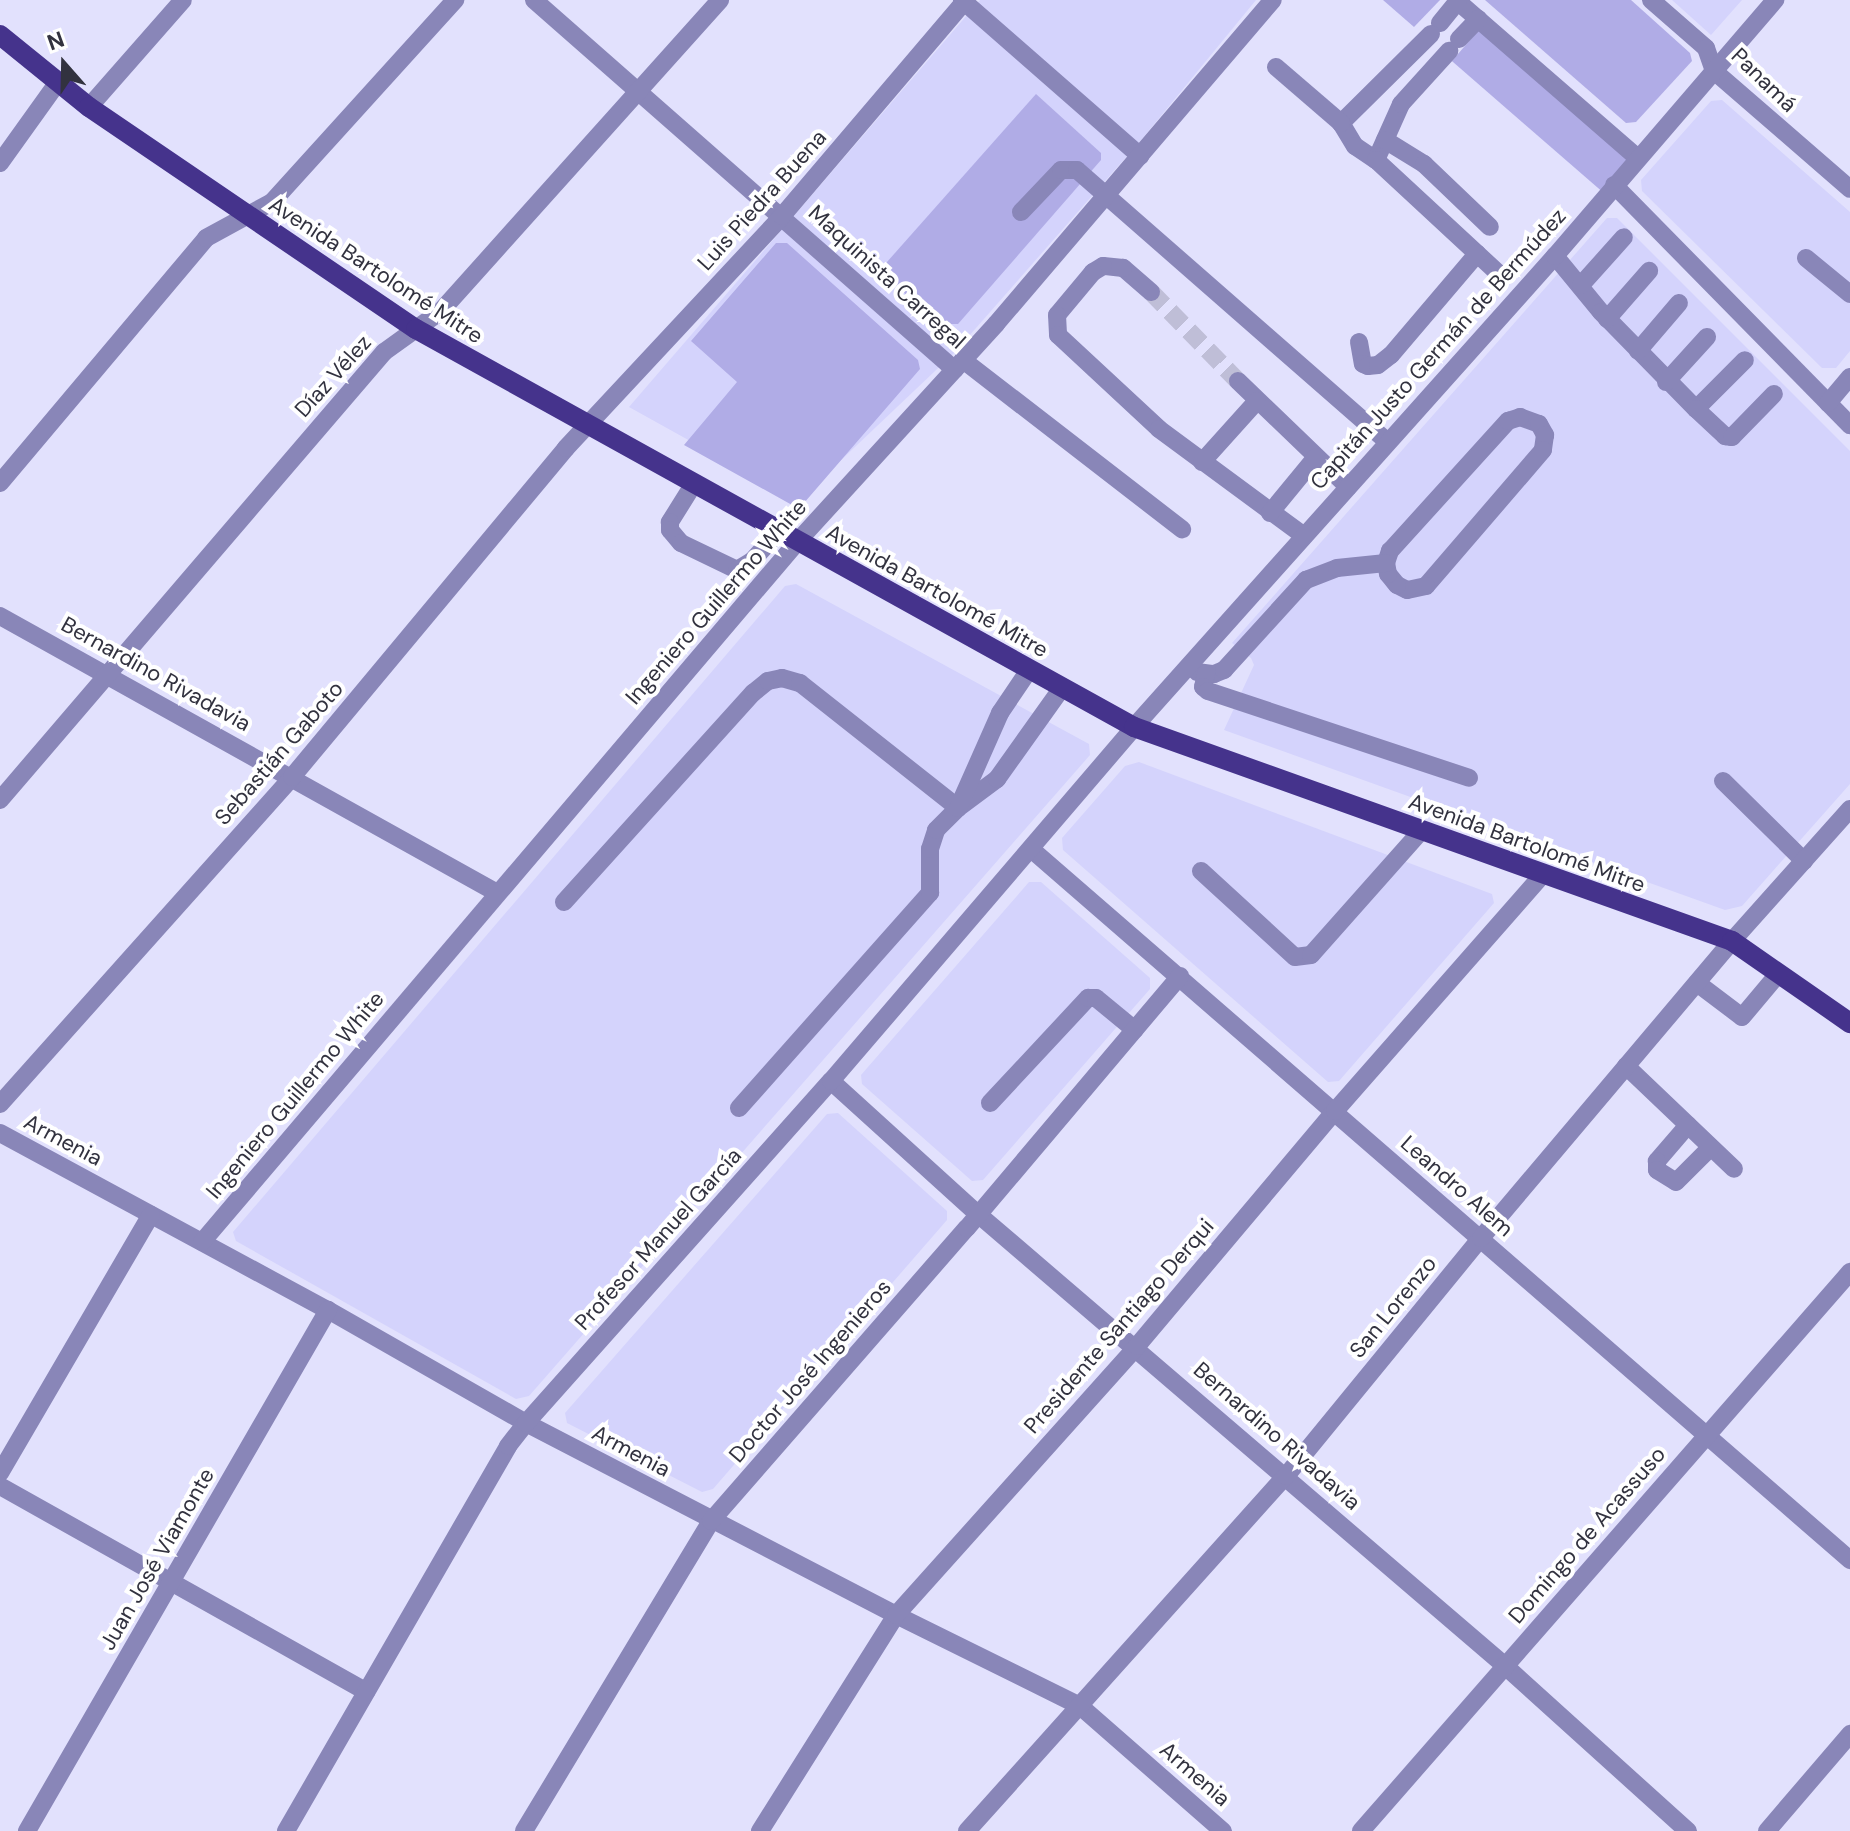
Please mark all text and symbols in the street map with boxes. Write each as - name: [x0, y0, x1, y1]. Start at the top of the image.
- north arrow: [24, 24, 104, 104]
- text: N: [43, 25, 68, 57]
- street label: Panamá: [1726, 43, 1802, 117]
- street label: Luis Piedra Buena: [692, 124, 832, 276]
- street label: Avenida Bartolomé Mitre: [264, 191, 488, 349]
- street label: Maquinista Carregal: [803, 200, 971, 354]
- street label: Capitán Justo Germán de Bermúdez: [1305, 203, 1571, 495]
- street label: Díaz Vélez: [289, 330, 377, 422]
- street label: Ingeniero Guillermo White: [620, 494, 812, 710]
- street label: Avenida Bartolomé Mitre: [821, 519, 1053, 663]
- street label: Bernardino Rivadavia: [57, 611, 255, 737]
- street label: Sebastián Gaboto: [209, 676, 349, 830]
- street label: Avenida Bartolomé Mitre: [1405, 788, 1649, 898]
- street label: Ingeniero Guillermo White: [200, 986, 390, 1204]
- street label: Armenia: [19, 1108, 107, 1172]
- street label: Leandro Alem: [1395, 1130, 1519, 1242]
- street label: Profesor Manuel García: [569, 1143, 747, 1335]
- street label: Presidente Santiago Derqui: [1019, 1213, 1219, 1439]
- street label: San Lorenzo: [1344, 1251, 1442, 1363]
- street label: Doctor José Ingenieros: [723, 1274, 897, 1468]
- street label: Bernardino Rivadavia: [1188, 1356, 1366, 1516]
- street label: Armenia: [587, 1419, 675, 1483]
- street label: Domingo de Acassuso: [1503, 1441, 1671, 1629]
- street label: Juan José Viamonte: [94, 1463, 220, 1655]
- street label: Armenia: [1154, 1736, 1236, 1812]

